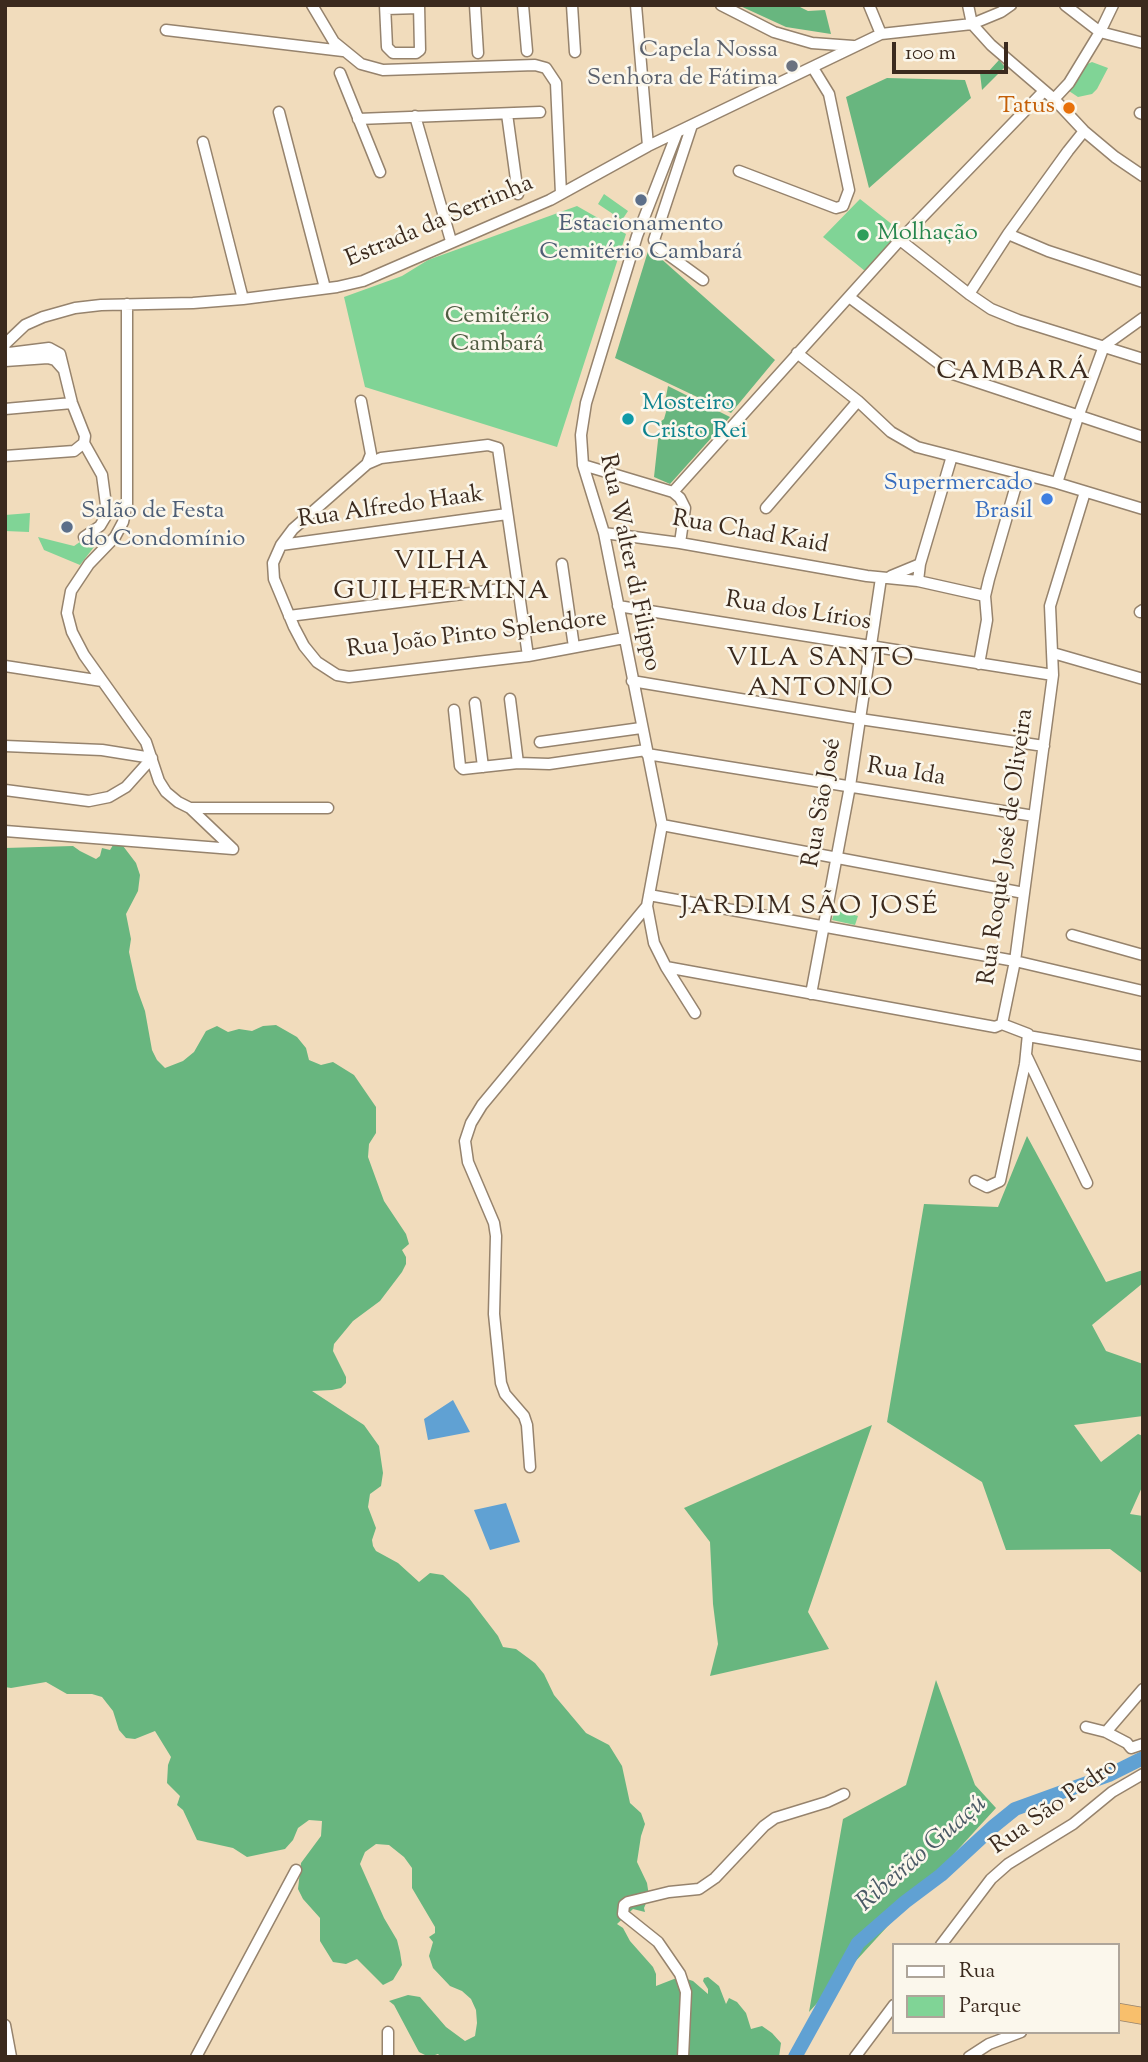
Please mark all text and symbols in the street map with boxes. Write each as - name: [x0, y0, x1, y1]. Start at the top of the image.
- scale bar: [896, 28, 1012, 72]
- place label: Capela Nossa Senhora de Fátima: [587, 38, 778, 94]
- text: 100 m: [905, 39, 956, 69]
- marker: Capela Nossa Senhora de Fátima: [784, 58, 800, 74]
- place label: Tatus: [998, 94, 1055, 122]
- marker: Tatus: [1061, 100, 1077, 116]
- street label: Estrada da Serrinha: [342, 170, 538, 276]
- marker: Estacionamento Cemitério Cambará: [633, 192, 649, 208]
- place label: Estacionamento Cemitério Cambará: [539, 212, 743, 268]
- place label: Molhação: [877, 221, 978, 249]
- marker: Molhação: [855, 227, 871, 243]
- park label: Cemitério Cambará: [445, 304, 549, 360]
- district label: CAMBARÁ: [937, 358, 1091, 390]
- place label: Mosteiro Cristo Rei: [642, 391, 747, 447]
- marker: Mosteiro Cristo Rei: [620, 411, 636, 427]
- street label: Rua Walter di Filippo: [591, 452, 665, 674]
- place label: Supermercado Brasil: [884, 471, 1033, 527]
- street label: Rua Alfredo Haak: [296, 482, 486, 536]
- marker: Supermercado Brasil: [1039, 491, 1055, 507]
- place label: Salão de Festa do Condomínio: [81, 499, 245, 555]
- street label: Rua Chad Kaid: [670, 506, 830, 562]
- marker: Salão de Festa do Condomínio: [59, 519, 75, 535]
- district label: VILHA GUILHERMINA: [335, 548, 549, 610]
- street label: Rua dos Lírios: [723, 587, 873, 639]
- street label: Rua João Pinto Splendore: [345, 606, 609, 666]
- district label: VILA SANTO ANTONIO: [728, 645, 914, 706]
- street label: Rua Roque José de Oliveira: [974, 707, 1042, 987]
- street label: Rua São José: [798, 736, 850, 870]
- street label: Rua Ida: [865, 754, 947, 794]
- district label: JARDIM SÃO JOSÉ: [682, 893, 938, 925]
- street label: Rua São Pedro: [986, 1753, 1124, 1863]
- water label: Ribeirão Guaçú: [852, 1790, 994, 1920]
- legend: [892, 1943, 1120, 2034]
- text: Rua: [959, 1957, 995, 1987]
- text: Parque: [959, 1992, 1021, 2022]

